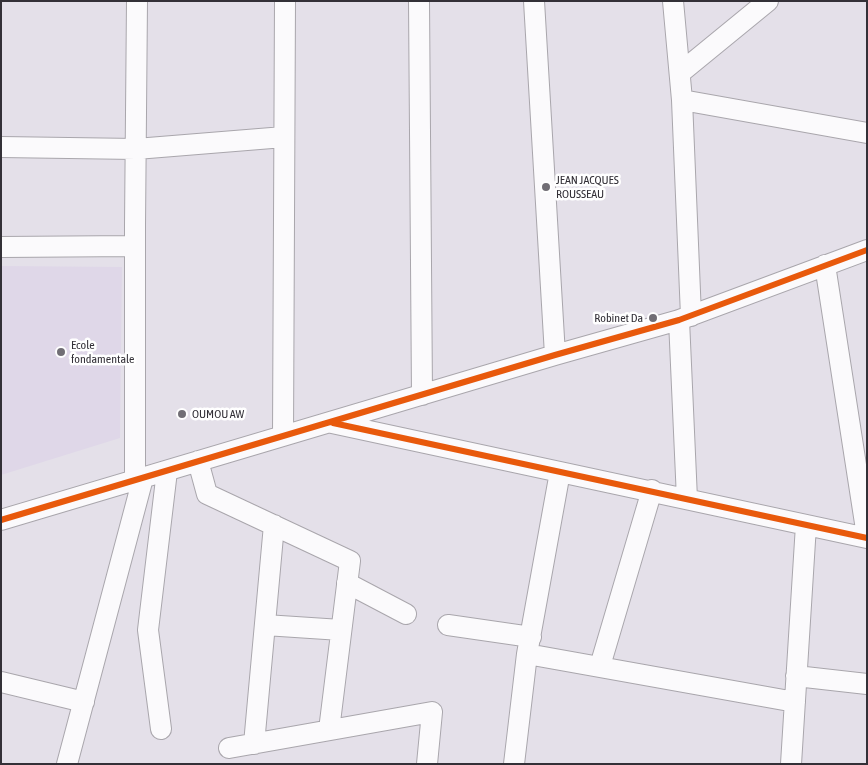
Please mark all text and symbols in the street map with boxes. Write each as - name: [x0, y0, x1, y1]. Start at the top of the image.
- place label: JEAN JACQUES ROUSSEAU: [556, 173, 619, 201]
- marker: JEAN JACQUES ROUSSEAU: [540, 181, 552, 193]
- place label: Robinet Da: [594, 311, 643, 325]
- marker: Robinet Da: [647, 312, 659, 324]
- place label: Ecole fondamentale: [71, 338, 134, 366]
- marker: Ecole fondamentale: [55, 346, 67, 358]
- place label: OUMOU AW: [192, 407, 244, 421]
- marker: OUMOU AW: [176, 408, 188, 420]

